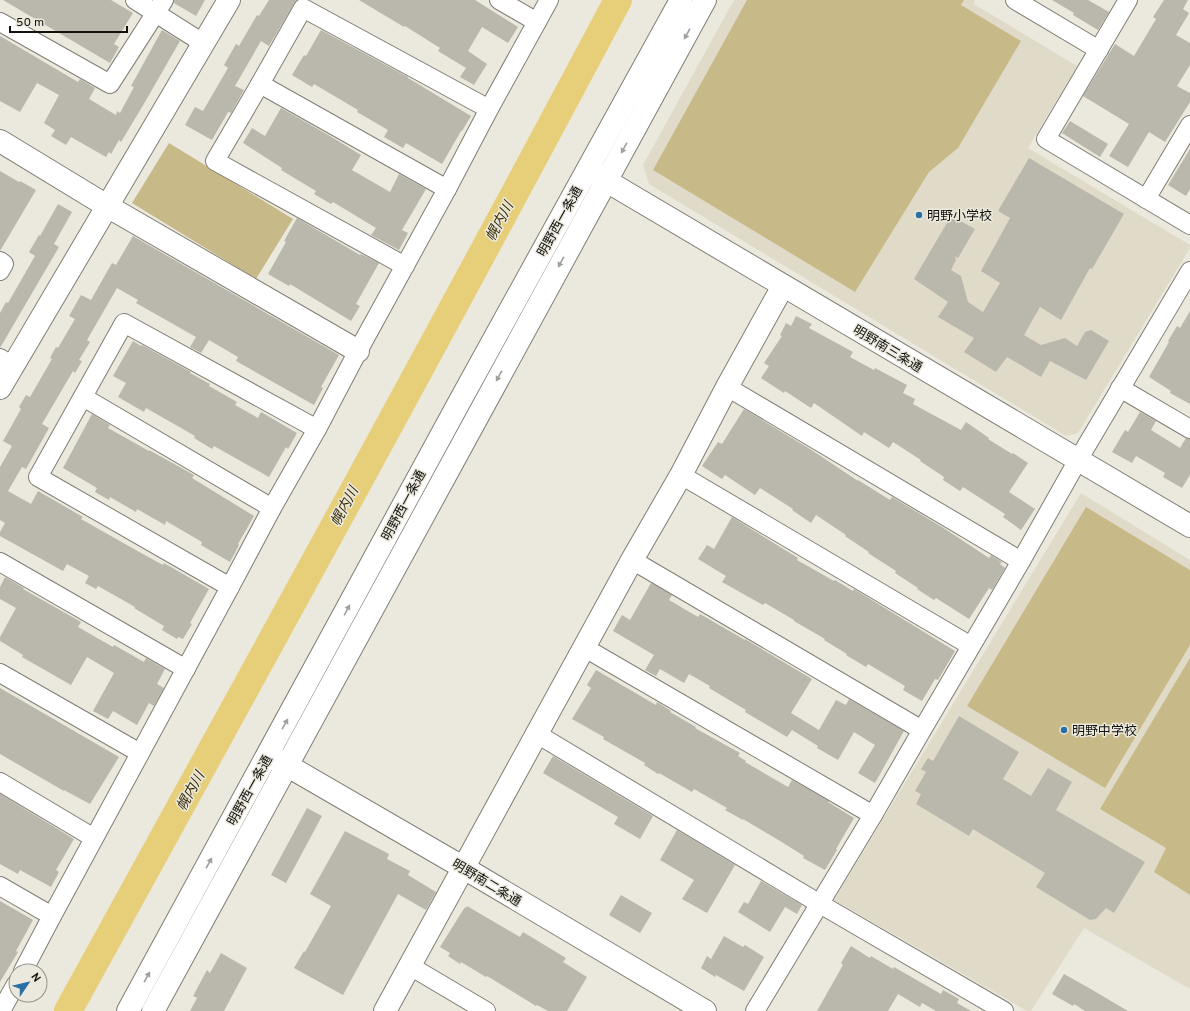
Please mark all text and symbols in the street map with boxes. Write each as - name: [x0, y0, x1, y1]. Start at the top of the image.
- scale bar: [10, 8, 127, 34]
- text: 50 m: [16, 15, 44, 31]
- one-way arrow: [683, 28, 690, 40]
- one-way arrow: [620, 142, 627, 154]
- street label: 明野西一条通: [534, 183, 587, 260]
- water label: 幌内川: [483, 197, 519, 244]
- place label: 明野小学校: [927, 208, 992, 225]
- marker: 明野小学校: [914, 210, 924, 220]
- one-way arrow: [558, 256, 565, 268]
- street label: 明野南三条通: [849, 322, 925, 377]
- one-way arrow: [496, 370, 503, 382]
- street label: 明野西一条通: [379, 467, 430, 544]
- water label: 幌内川: [328, 482, 364, 529]
- one-way arrow: [343, 604, 350, 616]
- one-way arrow: [281, 718, 288, 730]
- place label: 明野中学校: [1072, 723, 1137, 740]
- marker: 明野中学校: [1059, 725, 1069, 735]
- street label: 明野西一条通: [224, 752, 277, 829]
- water label: 幌内川: [174, 767, 210, 814]
- street label: 明野南二条通: [448, 856, 524, 911]
- one-way arrow: [205, 857, 212, 868]
- north arrow: [8, 963, 48, 1003]
- text: N: [27, 971, 43, 985]
- one-way arrow: [143, 971, 150, 983]

